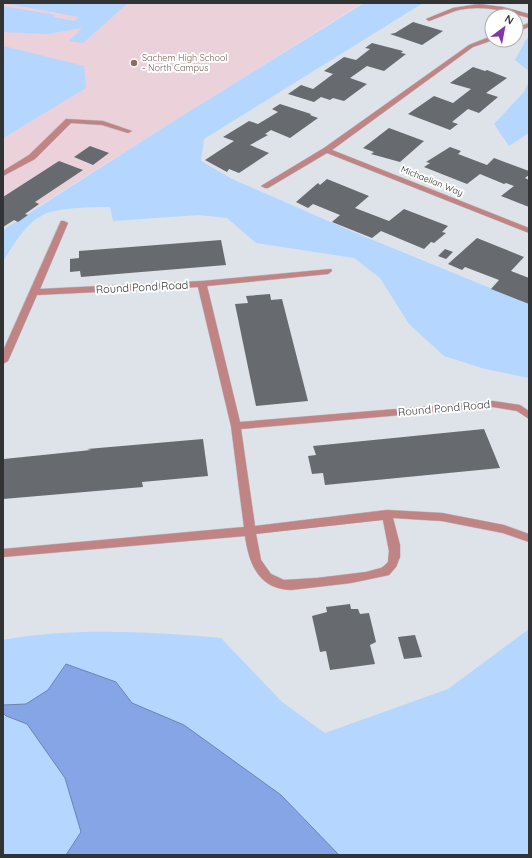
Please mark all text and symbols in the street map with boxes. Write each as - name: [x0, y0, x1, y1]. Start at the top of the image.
- north arrow: [484, 8, 524, 48]
- text: N: [502, 11, 516, 28]
- place label: Sachem High School - North Campus: [142, 52, 227, 73]
- marker: Sachem High School - North Campus: [129, 58, 139, 68]
- street label: Michaelian Way: [400, 163, 465, 198]
- street label: Round Pond Road: [95, 278, 189, 296]
- street label: Round Pond Road: [397, 397, 491, 419]

